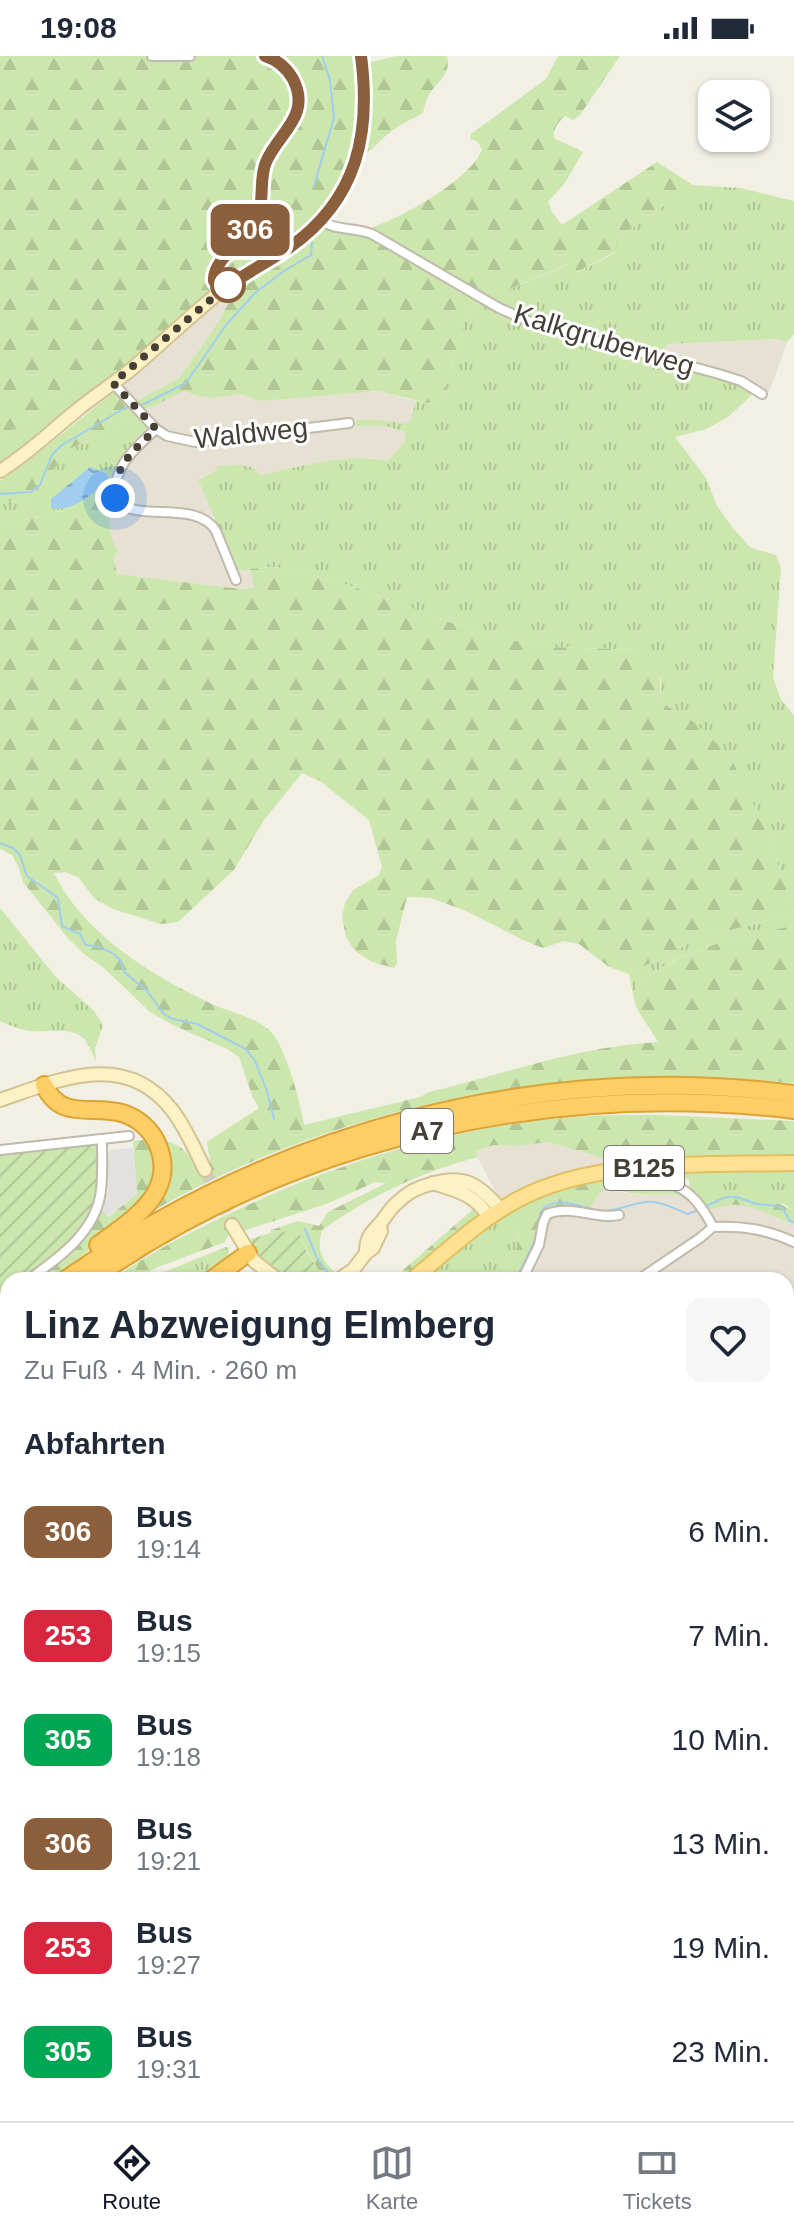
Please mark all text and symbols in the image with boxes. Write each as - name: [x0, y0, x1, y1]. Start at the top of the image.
- text: 19:08: [40, 11, 117, 44]
- map controls: [698, 80, 770, 152]
- button: layers: [698, 80, 770, 152]
- line badge: 306: [204, 204, 296, 256]
- text: 306: [227, 214, 273, 245]
- unlabelled marker: [211, 268, 245, 302]
- street label: Kalkgruberweg: [510, 298, 698, 382]
- street label: Waldweg: [193, 412, 309, 454]
- your location: [95, 478, 135, 518]
- road number: A7: [401, 1109, 453, 1153]
- road number: B125: [604, 1146, 684, 1190]
- button: heart: [686, 1298, 770, 1382]
- text: Linz Abzweigung Elmberg: [24, 1304, 495, 1346]
- text: Zu Fuß · 4 Min. · 260 m: [24, 1355, 297, 1385]
- text: Abfahrten: [24, 1427, 166, 1460]
- text: Bus: [136, 1500, 193, 1533]
- text: 6 Min.: [688, 1515, 770, 1548]
- text: 306: [45, 1516, 91, 1547]
- text: 19:14: [136, 1534, 201, 1564]
- text: Bus: [136, 1604, 193, 1637]
- text: 7 Min.: [688, 1619, 770, 1652]
- text: 253: [45, 1620, 91, 1651]
- text: 19:15: [136, 1638, 201, 1668]
- text: Bus: [136, 1708, 193, 1741]
- text: 10 Min.: [672, 1723, 770, 1756]
- text: 305: [45, 1724, 91, 1755]
- text: 19:18: [136, 1742, 201, 1772]
- text: Bus: [136, 1812, 193, 1845]
- text: 13 Min.: [672, 1827, 770, 1860]
- text: 306: [45, 1828, 91, 1859]
- text: 19:21: [136, 1846, 201, 1876]
- text: Bus: [136, 1916, 193, 1949]
- text: 19 Min.: [672, 1931, 770, 1964]
- text: 253: [45, 1932, 91, 1963]
- text: 19:27: [136, 1950, 201, 1980]
- text: Bus: [136, 2020, 193, 2053]
- text: 23 Min.: [672, 2035, 770, 2068]
- text: 305: [45, 2036, 91, 2067]
- text: 19:31: [136, 2054, 201, 2084]
- tab: Route: [102, 2141, 161, 2215]
- tab: Karte: [366, 2141, 418, 2215]
- tab: Tickets: [623, 2141, 692, 2215]

